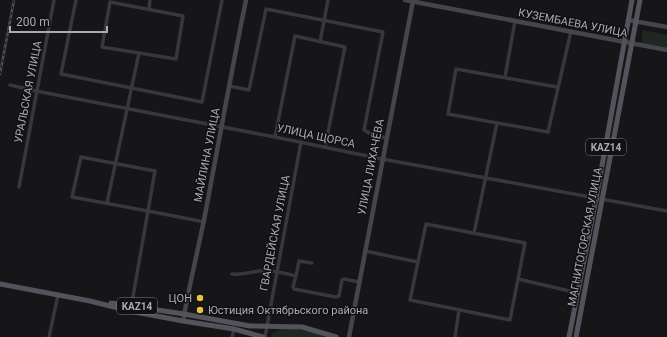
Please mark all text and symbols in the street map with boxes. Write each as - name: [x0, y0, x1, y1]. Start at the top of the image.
- street label: КУЗЕМБАЕВА УЛИЦА: [517, 6, 630, 40]
- scale bar: [10, 8, 107, 34]
- text: 200 m: [16, 15, 50, 29]
- street label: УРАЛЬСКАЯ УЛИЦА: [12, 39, 44, 144]
- street label: МАЙЛИНА УЛИЦА: [191, 106, 223, 203]
- street label: УЛИЦА ЛИХАЧЁВА: [355, 117, 387, 216]
- street label: УЛИЦА ЩОРСА: [276, 121, 357, 151]
- road number: KAZ14: [586, 139, 626, 155]
- street label: МАГНИТОГОРСКАЯ УЛИЦА: [565, 166, 605, 308]
- street label: ГВАРДЕЙСКАЯ УЛИЦА: [257, 173, 293, 292]
- place label: ЦОН: [169, 292, 192, 305]
- marker: ЦОН: [195, 293, 205, 303]
- road number: KAZ14: [117, 298, 157, 314]
- place label: Юстиция Октябрьского района: [208, 304, 368, 317]
- marker: Юстиция Октябрьского района: [195, 305, 205, 315]

